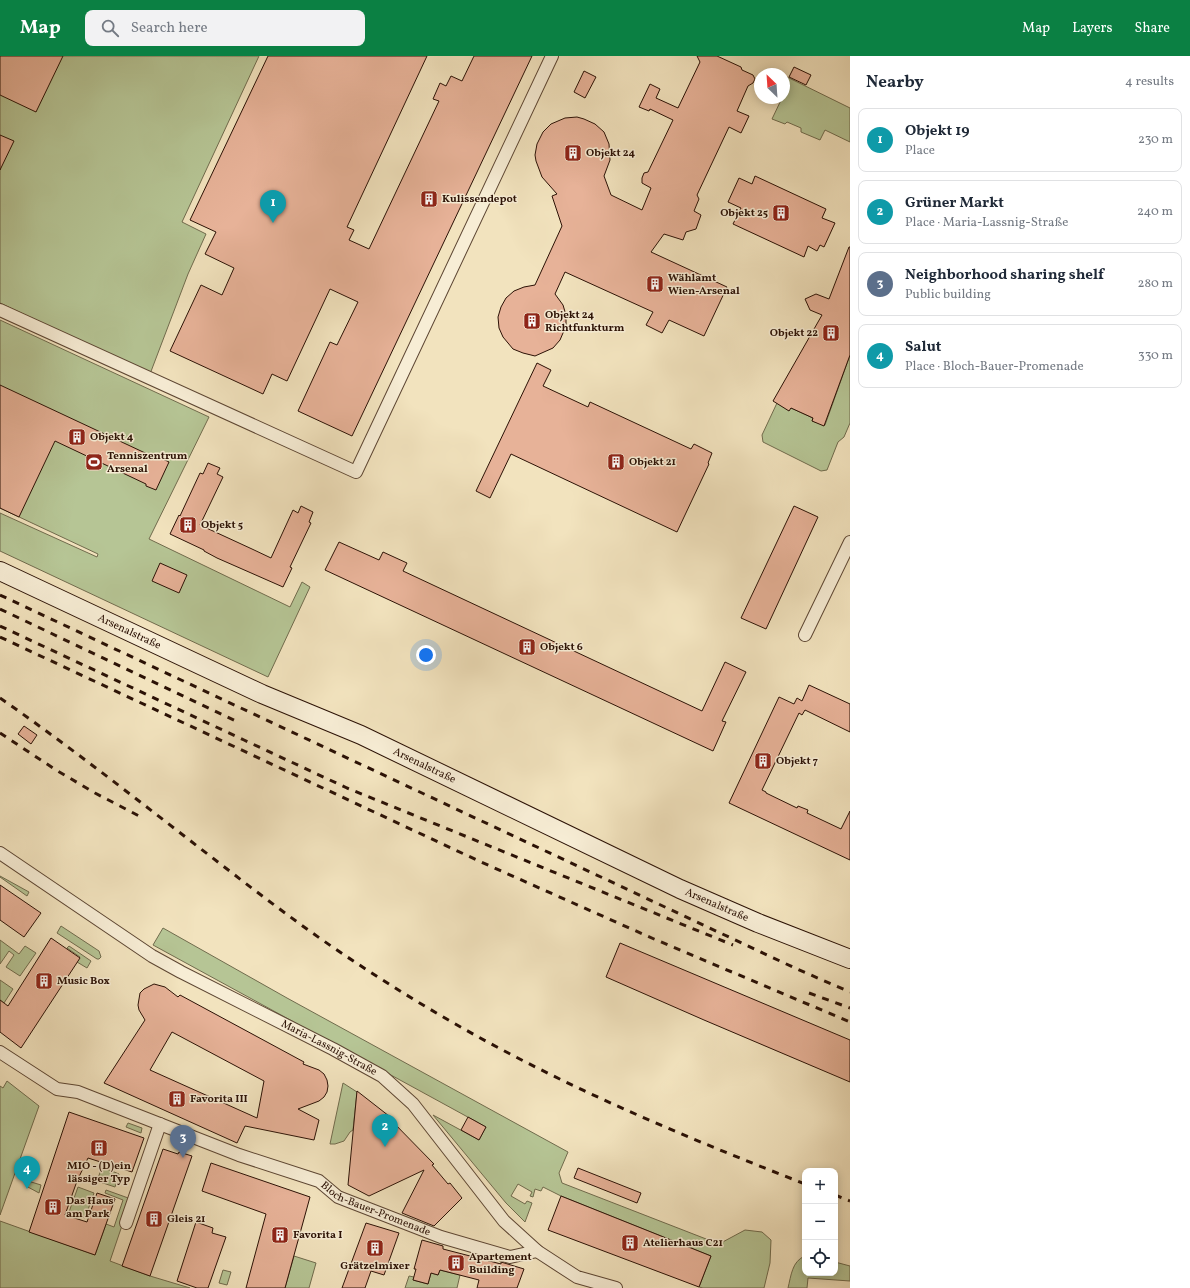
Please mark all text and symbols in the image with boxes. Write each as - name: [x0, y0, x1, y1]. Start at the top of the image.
- search box: [85, 10, 365, 46]
- text: Map: [20, 15, 61, 41]
- icon: search: [99, 17, 121, 39]
- text: Search here: [131, 18, 208, 39]
- text: Map: [1022, 19, 1050, 38]
- text: Layers: [1072, 19, 1112, 38]
- text: Share: [1134, 19, 1170, 38]
- north arrow: [754, 68, 790, 104]
- text: Nearby: [866, 71, 924, 94]
- text: 4 results: [1125, 73, 1174, 91]
- text: Objekt 19: [905, 121, 970, 142]
- text: 1: [877, 131, 883, 149]
- text: 230 m: [1138, 131, 1173, 149]
- text: Place: [905, 142, 935, 160]
- building icon: Objekt 24: [563, 143, 583, 163]
- place label: Objekt 24: [586, 146, 635, 161]
- building icon: Kulissendepot: [419, 189, 439, 209]
- pin: 1: [260, 190, 286, 223]
- place label: Kulissendepot: [442, 192, 517, 207]
- text: Grüner Markt: [905, 193, 1004, 214]
- building icon: Objekt 25: [771, 203, 791, 223]
- text: 2: [877, 203, 883, 221]
- text: 240 m: [1137, 203, 1173, 221]
- place label: Objekt 25: [720, 206, 768, 221]
- text: Place · Maria-Lassnig-Straße: [905, 214, 1068, 232]
- text: Neighborhood sharing shelf: [905, 265, 1104, 286]
- place label: Wählamt Wien-Arsenal: [668, 271, 740, 299]
- building icon: Wählamt Wien-Arsenal: [645, 274, 665, 294]
- text: 3: [877, 275, 883, 293]
- text: 280 m: [1137, 275, 1173, 293]
- text: Public building: [905, 286, 991, 304]
- place label: Objekt 24 Richtfunkturm: [545, 308, 625, 336]
- building icon: Objekt 24 Richtfunkturm: [522, 311, 542, 331]
- building icon: Objekt 22: [821, 323, 841, 343]
- place label: Objekt 22: [770, 326, 818, 341]
- text: Salut: [905, 337, 941, 358]
- text: 4: [876, 347, 884, 365]
- text: 330 m: [1138, 347, 1173, 365]
- text: Place · Bloch-Bauer-Promenade: [905, 358, 1084, 376]
- building icon: Objekt 4: [67, 427, 87, 447]
- place label: Objekt 4: [90, 430, 134, 445]
- place label: Tenniszentrum Arsenal: [107, 449, 188, 477]
- sports icon: Tenniszentrum Arsenal: [84, 452, 104, 472]
- building icon: Objekt 21: [606, 452, 626, 472]
- place label: Objekt 21: [629, 455, 676, 470]
- building icon: Objekt 5: [178, 515, 198, 535]
- place label: Objekt 5: [201, 518, 243, 533]
- street label: Arsenalstraße: [95, 611, 163, 653]
- building icon: Objekt 6: [517, 637, 537, 657]
- place label: Objekt 6: [540, 640, 583, 655]
- your location: [416, 645, 436, 665]
- street label: Arsenalstraße: [390, 744, 458, 787]
- building icon: Objekt 7: [753, 751, 773, 771]
- place label: Objekt 7: [776, 754, 818, 769]
- street label: Arsenalstraße: [683, 885, 751, 926]
- building icon: Music Box: [34, 971, 54, 991]
- place label: Music Box: [57, 974, 110, 989]
- street label: Maria-Lassnig-Straße: [278, 1016, 380, 1079]
- building icon: Favorita III: [167, 1089, 187, 1109]
- place label: Favorita III: [190, 1092, 248, 1107]
- pin: 2: [372, 1114, 398, 1147]
- pin: 3: [170, 1125, 196, 1158]
- building icon: MIO - (D)ein lässiger Typ: [89, 1138, 109, 1158]
- pin: 4: [14, 1156, 40, 1189]
- place label: MIO - (D)ein lässiger Typ: [67, 1159, 131, 1187]
- map controls: [802, 1168, 838, 1276]
- button: +: [802, 1168, 838, 1204]
- street label: Bloch-Bauer-Promenade: [317, 1178, 433, 1240]
- place label: Das Haus am Park: [66, 1194, 114, 1222]
- building icon: Das Haus am Park: [43, 1197, 63, 1217]
- button: −: [802, 1204, 838, 1240]
- building icon: Gleis 21: [144, 1209, 164, 1229]
- place label: Gleis 21: [167, 1212, 206, 1227]
- building icon: Favorita I: [270, 1225, 290, 1245]
- place label: Favorita I: [293, 1228, 342, 1243]
- building icon: Atelierhaus C21: [620, 1233, 640, 1253]
- place label: Atelierhaus C21: [643, 1236, 723, 1251]
- building icon: Grätzelmixer: [365, 1238, 385, 1258]
- button: locate: [802, 1240, 838, 1276]
- place label: Apartement Building: [469, 1250, 532, 1278]
- building icon: Apartement Building: [446, 1253, 466, 1273]
- place label: Grätzelmixer: [340, 1259, 410, 1274]

